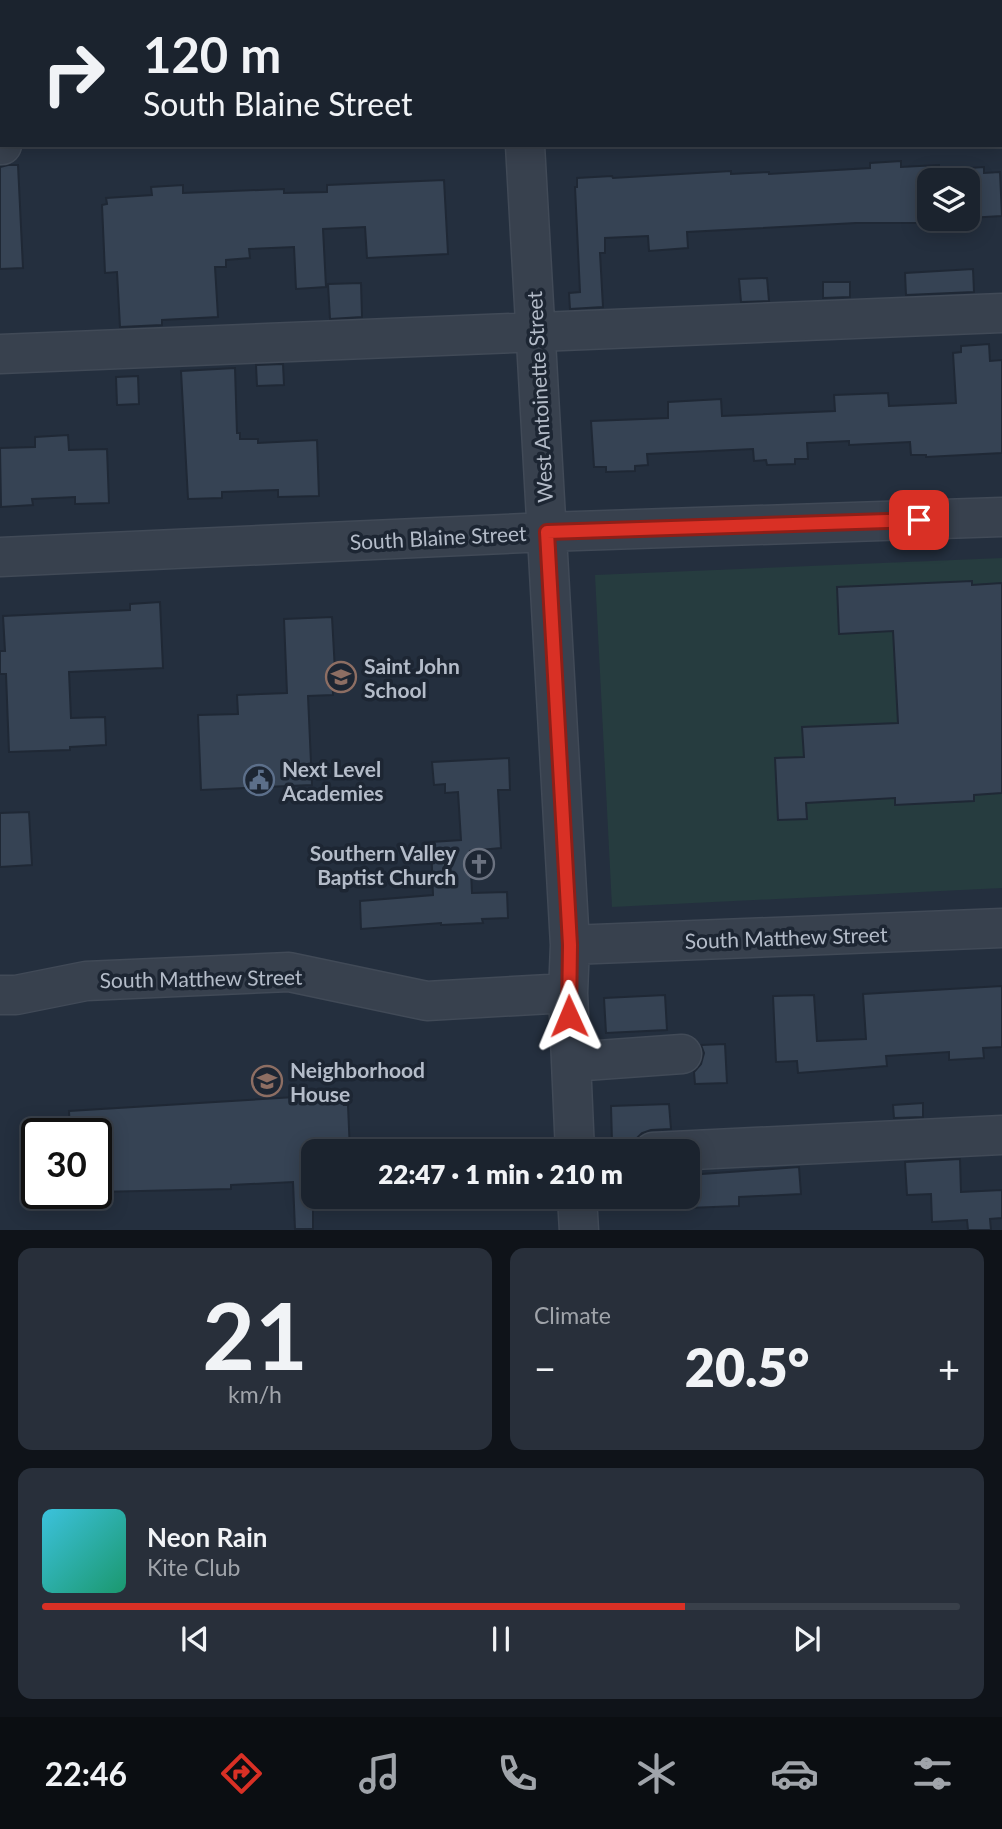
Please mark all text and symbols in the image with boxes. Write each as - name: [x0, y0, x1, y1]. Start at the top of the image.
- text: 120 m: [143, 25, 281, 83]
- icon: right: [28, 28, 119, 119]
- text: South Blaine Street: [143, 84, 412, 123]
- map controls: [917, 168, 980, 231]
- button: layers: [917, 168, 980, 231]
- street label: West Antoinette Street: [521, 290, 557, 503]
- pin: [889, 490, 949, 550]
- icon: arrive: [900, 501, 938, 539]
- street label: South Blaine Street: [349, 520, 527, 554]
- place label: Saint John School: [364, 653, 460, 702]
- school or university icon: Saint John School: [324, 660, 358, 694]
- place label: Next Level Academies: [281, 756, 384, 805]
- public building icon: Next Level Academies: [242, 763, 276, 797]
- place label: Southern Valley Baptist Church: [310, 840, 457, 889]
- church icon: Southern Valley Baptist Church: [462, 847, 496, 881]
- street label: South Matthew Street: [684, 921, 888, 953]
- street label: South Matthew Street: [99, 964, 303, 992]
- position arrow: [532, 979, 606, 1053]
- place label: Neighborhood House: [290, 1057, 425, 1106]
- school or university icon: Neighborhood House: [250, 1064, 284, 1098]
- speed limit sign: 30: [21, 1118, 112, 1209]
- text: 22:47 · 1 min · 210 m: [378, 1158, 623, 1190]
- text: 21: [202, 1280, 308, 1389]
- text: Climate: [534, 1301, 611, 1329]
- text: 20.5°: [685, 1336, 809, 1398]
- text: −: [534, 1345, 556, 1391]
- text: +: [938, 1345, 960, 1391]
- text: km/h: [228, 1380, 282, 1408]
- text: Neon Rain: [147, 1521, 267, 1553]
- text: Kite Club: [147, 1553, 240, 1581]
- icon: previous: [176, 1620, 214, 1658]
- icon: pause: [482, 1620, 520, 1658]
- icon: next: [788, 1620, 826, 1658]
- icon: directions: [217, 1749, 266, 1798]
- icon: music: [355, 1749, 404, 1798]
- icon: phone: [493, 1749, 542, 1798]
- icon: climate: [632, 1749, 681, 1798]
- icon: car: [770, 1749, 819, 1798]
- icon: filters: [908, 1749, 957, 1798]
- text: 22:46: [45, 1754, 127, 1793]

